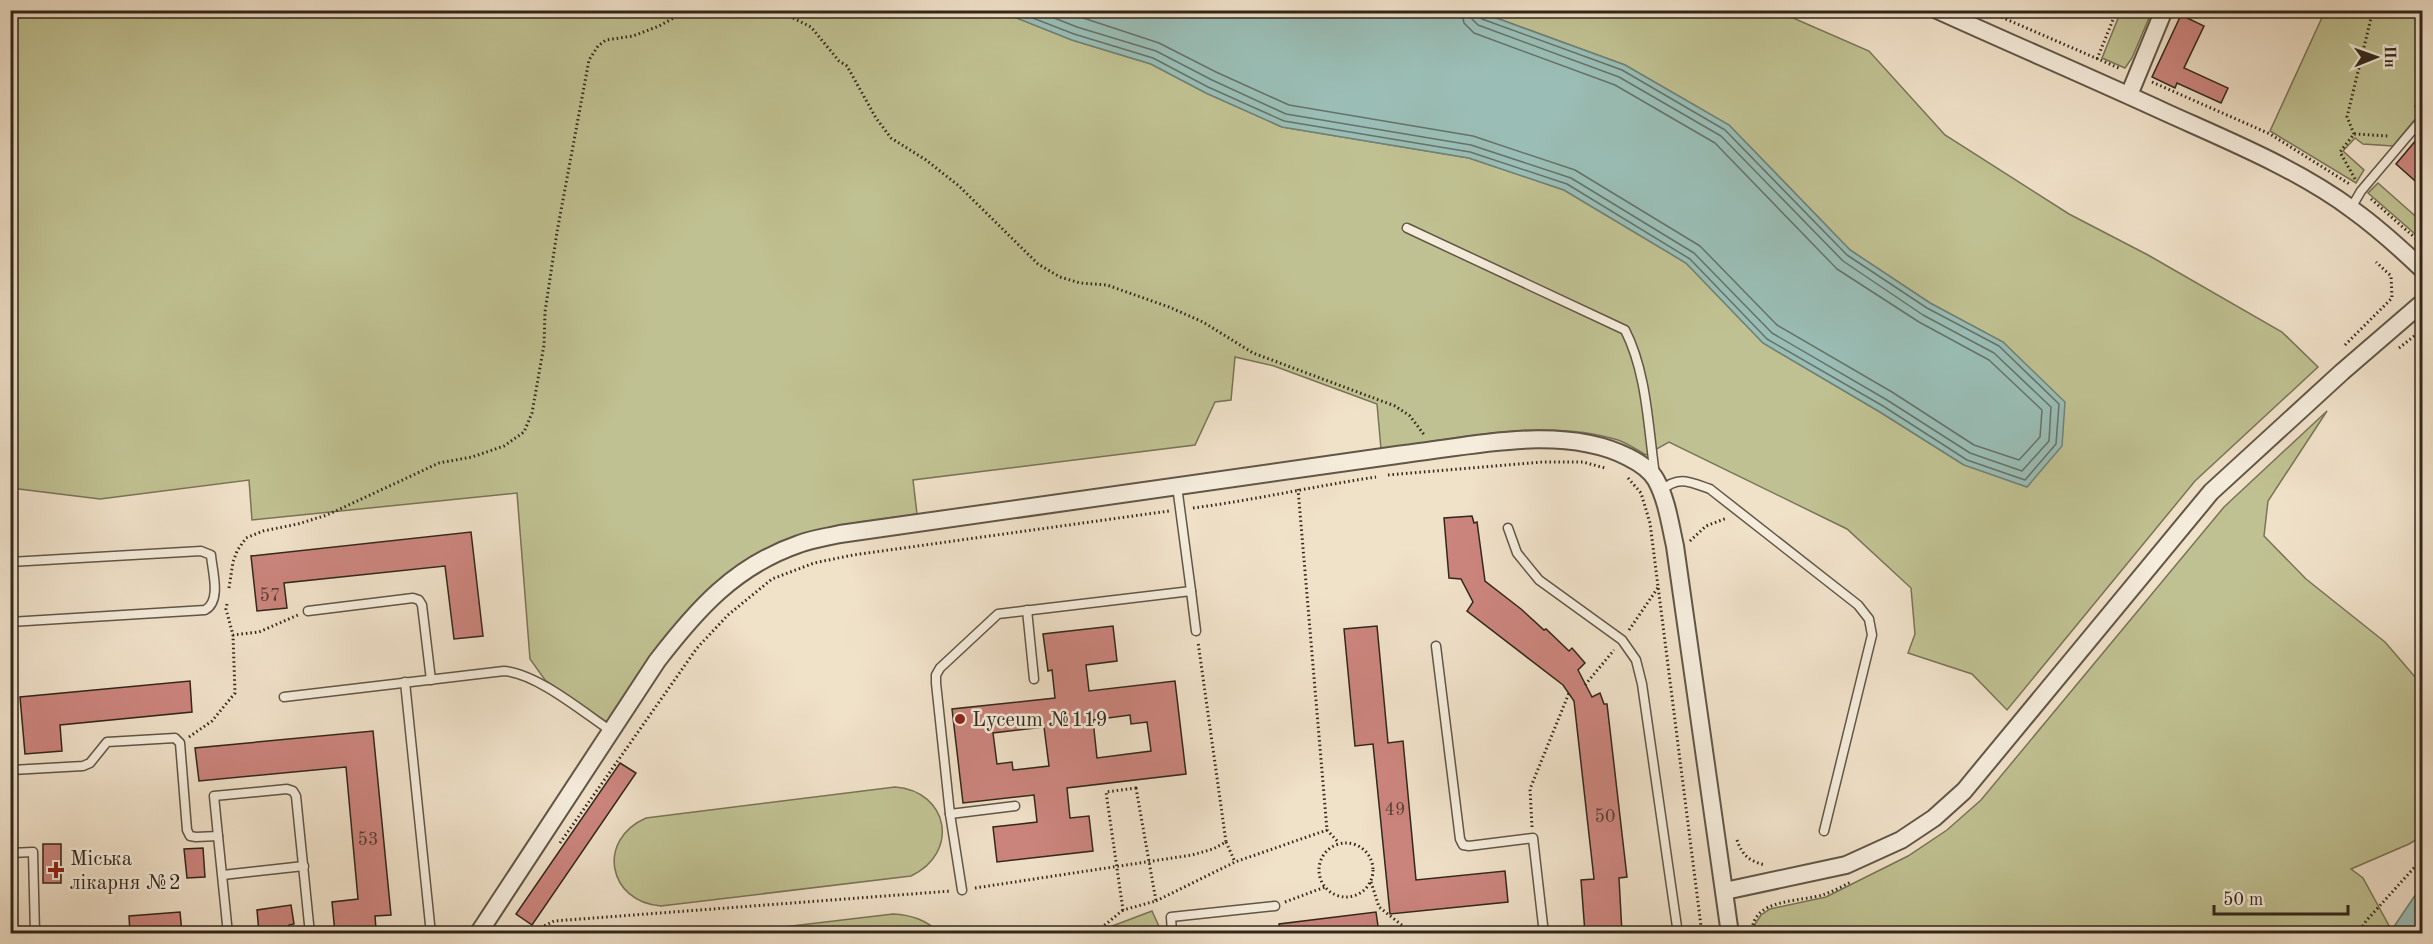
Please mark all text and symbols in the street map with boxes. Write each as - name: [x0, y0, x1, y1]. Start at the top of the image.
- north arrow: [2346, 27, 2406, 87]
- text: Пн: [2381, 46, 2397, 68]
- house number: 57: [260, 587, 280, 605]
- place label: Lyceum №119: [972, 710, 1108, 731]
- marker: Lyceum №119: [953, 712, 967, 726]
- house number: 49: [1385, 801, 1405, 819]
- house number: 50: [1595, 808, 1615, 826]
- house number: 53: [358, 831, 378, 849]
- place label: Міська лікарня №2: [70, 849, 181, 894]
- marker: Міська лікарня №2: [47, 861, 65, 879]
- scale bar: [2214, 878, 2348, 916]
- text: 50 m: [2223, 891, 2263, 909]

